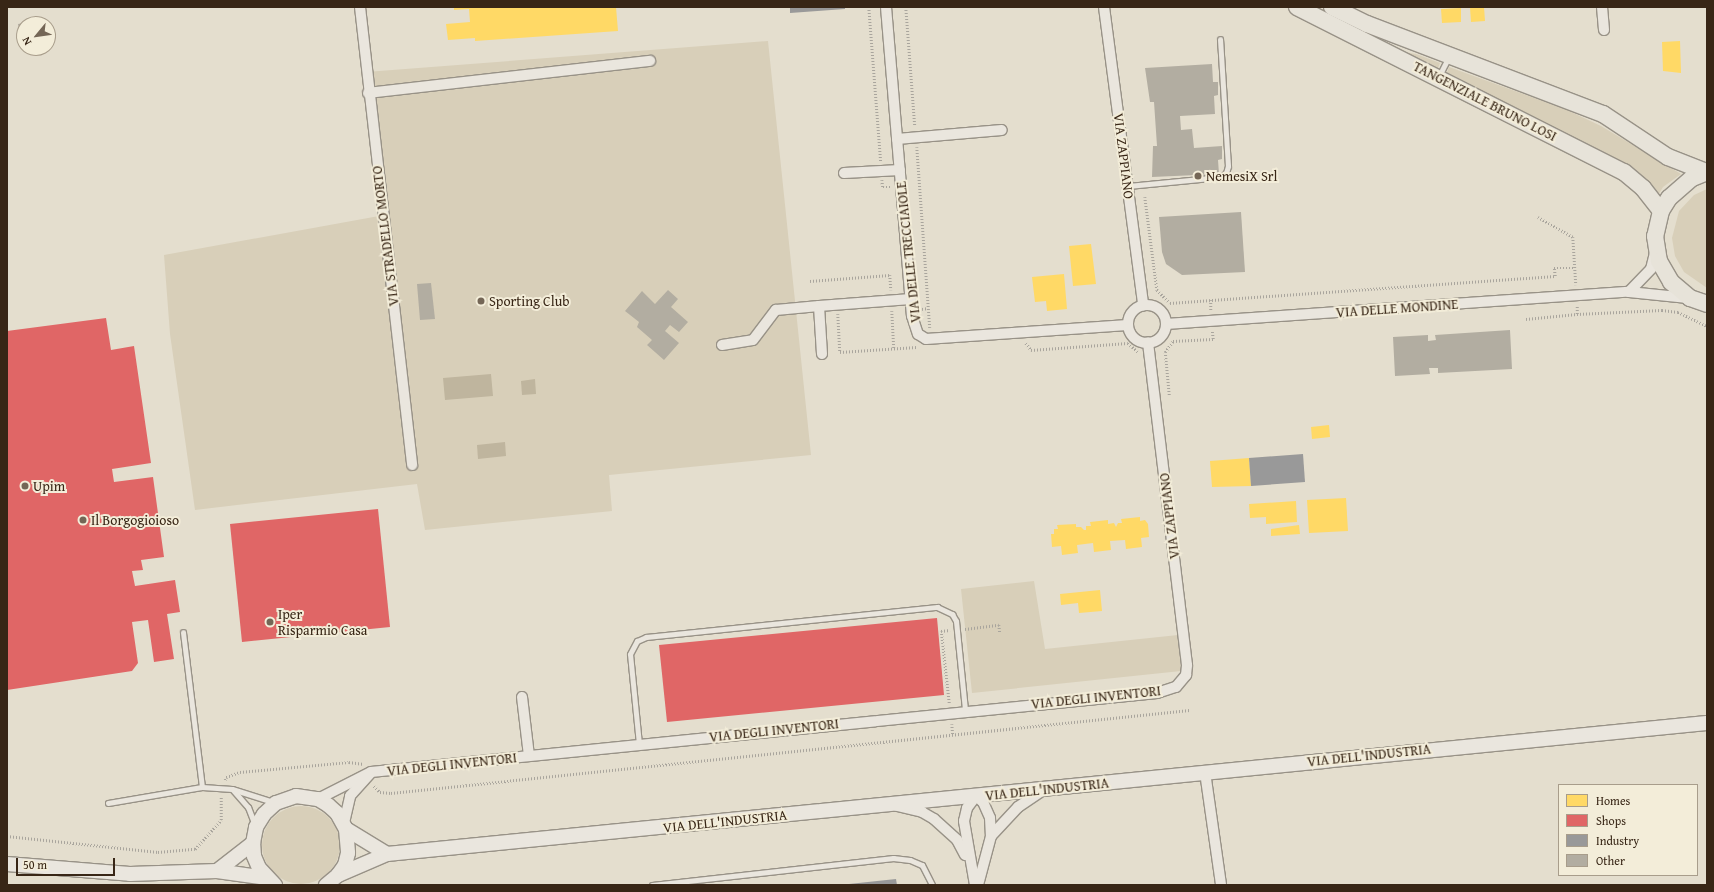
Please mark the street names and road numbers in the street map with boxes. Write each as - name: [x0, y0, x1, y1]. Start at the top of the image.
- street label: TANGENZIALE BRUNO LOSI: [1410, 57, 1560, 145]
- street label: VIA ZAPPIANO: [1110, 112, 1138, 200]
- street label: VIA STRADELLO MORTO: [368, 165, 402, 307]
- street label: VIA DELLE TRECCIAIOLE: [892, 180, 924, 324]
- street label: VIA DELLE MONDINE: [1335, 295, 1459, 321]
- street label: VIA ZAPPIANO: [1155, 472, 1183, 560]
- street label: VIA DEGLI INVENTORI: [1030, 682, 1162, 712]
- street label: VIA DEGLI INVENTORI: [708, 715, 840, 745]
- street label: VIA DELL'INDUSTRIA: [1306, 740, 1432, 770]
- street label: VIA DEGLI INVENTORI: [386, 749, 518, 779]
- street label: VIA DELL'INDUSTRIA: [984, 774, 1110, 804]
- street label: VIA DELL'INDUSTRIA: [662, 806, 788, 836]

